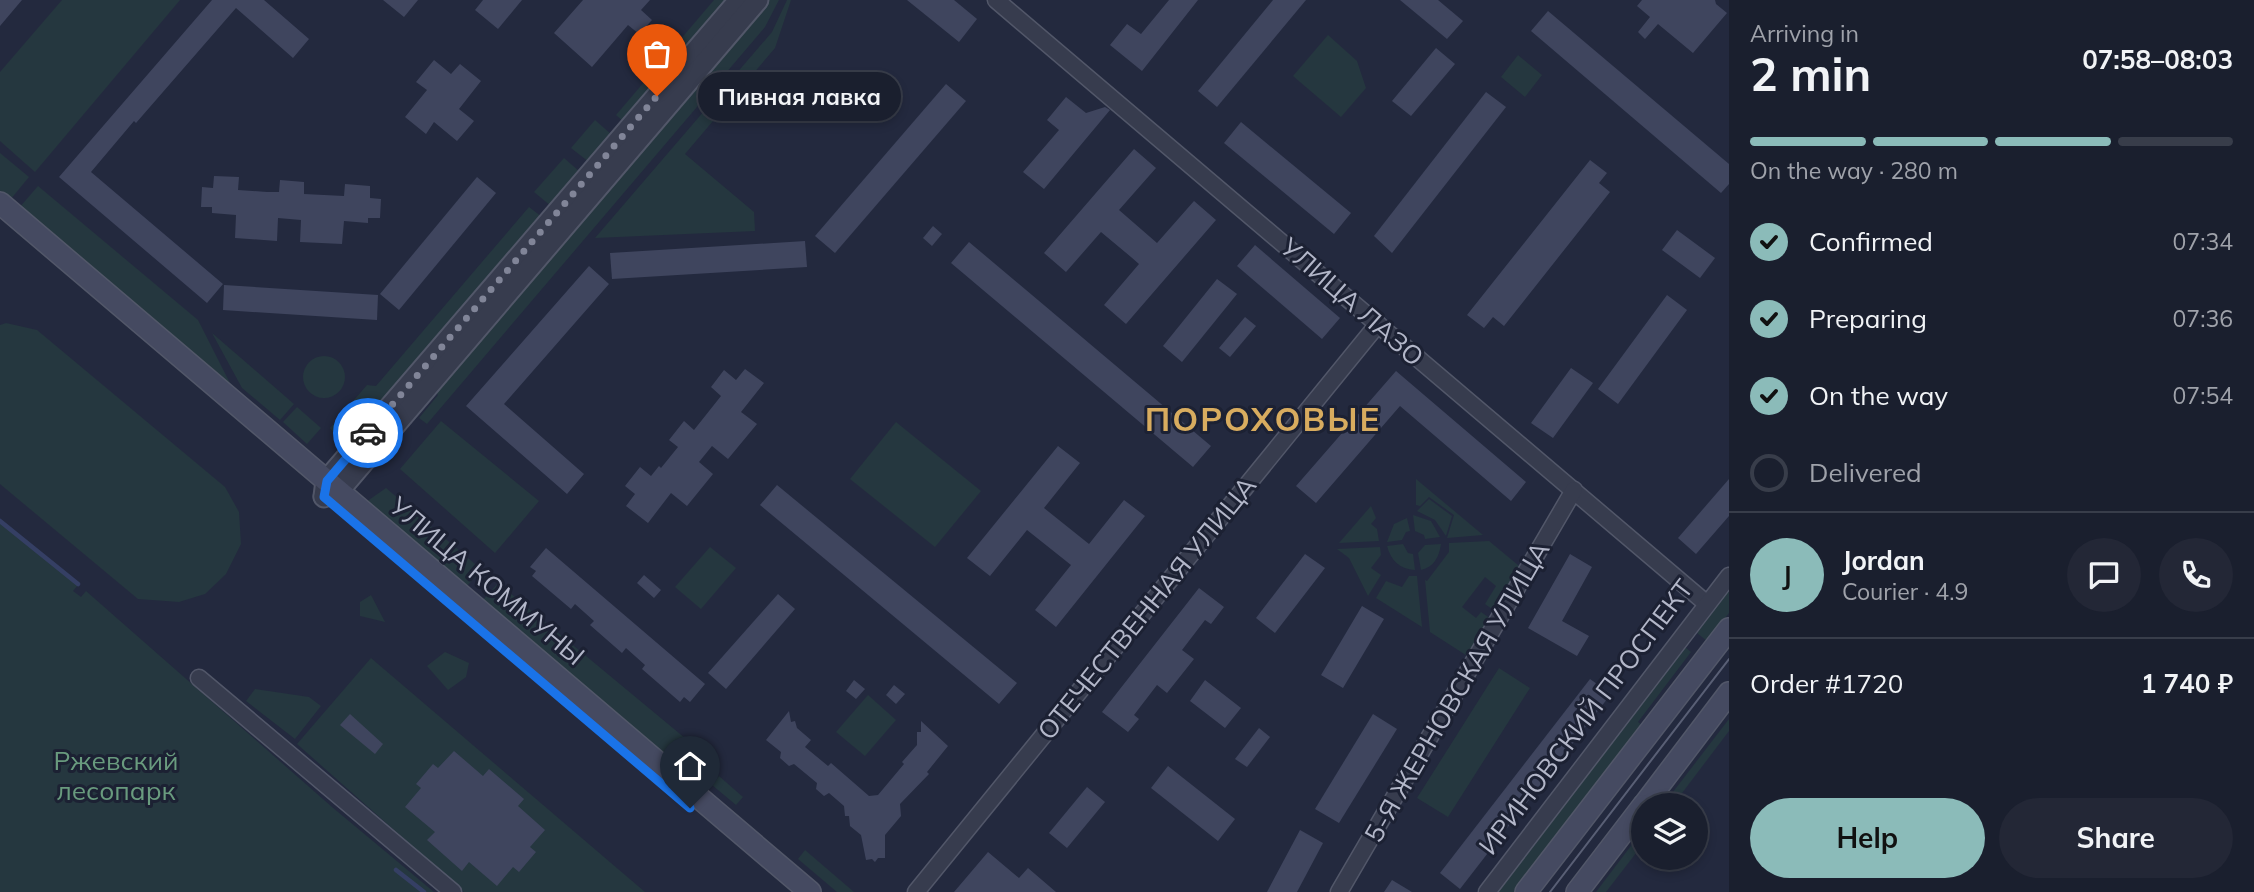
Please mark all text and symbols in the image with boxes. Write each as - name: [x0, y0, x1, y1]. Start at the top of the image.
- text: Arriving in: [1750, 19, 1859, 48]
- pin: [627, 24, 687, 96]
- icon: bag: [638, 35, 676, 73]
- text: 07:58–08:03: [2082, 43, 2233, 76]
- text: 2 min: [1750, 45, 1871, 103]
- callout: Пивная лавка: [699, 72, 902, 120]
- text: Пивная лавка: [718, 82, 881, 111]
- text: On the way · 280 m: [1750, 156, 1958, 185]
- icon: check: [1750, 223, 1788, 261]
- text: Confirmed: [1809, 225, 1933, 258]
- text: 07:34: [2173, 227, 2233, 256]
- street label: УЛИЦА ЛАЗО: [1273, 230, 1431, 373]
- icon: check: [1750, 300, 1788, 338]
- text: Preparing: [1809, 302, 1927, 335]
- text: 07:36: [2173, 304, 2233, 333]
- icon: check: [1750, 377, 1788, 415]
- text: On the way: [1809, 379, 1948, 412]
- text: 07:54: [2173, 381, 2233, 410]
- courier: [333, 398, 403, 468]
- district label: ПОРОХОВЫЕ: [1145, 398, 1381, 439]
- icon: car: [349, 414, 387, 452]
- text: Delivered: [1809, 456, 1922, 489]
- street label: ОТЕЧЕСТВЕННАЯ УЛИЦА: [1030, 469, 1263, 746]
- street label: УЛИЦА КОММУНЫ: [382, 489, 592, 672]
- street label: 5-Я ЖЕРНОВСКАЯ УЛИЦА: [1357, 535, 1556, 848]
- button: chat: [2067, 538, 2141, 612]
- button: phone: [2159, 538, 2233, 612]
- text: Jordan: [1842, 544, 1925, 577]
- text: J: [1782, 559, 1792, 592]
- street label: ИРИНОВСКИЙ ПРОСПЕКТ: [1471, 572, 1700, 861]
- text: Courier · 4.9: [1842, 577, 1968, 606]
- text: Order #1720: [1750, 667, 1903, 700]
- text: 1 740 ₽: [2141, 667, 2233, 700]
- pin: [660, 736, 720, 808]
- park label: Ржевский лесопарк: [54, 744, 178, 807]
- icon: home: [671, 747, 709, 785]
- map controls: [1631, 793, 1708, 870]
- button: layers: [1631, 793, 1708, 870]
- button: Help: [1750, 798, 1985, 878]
- button: Share: [1999, 798, 2233, 878]

